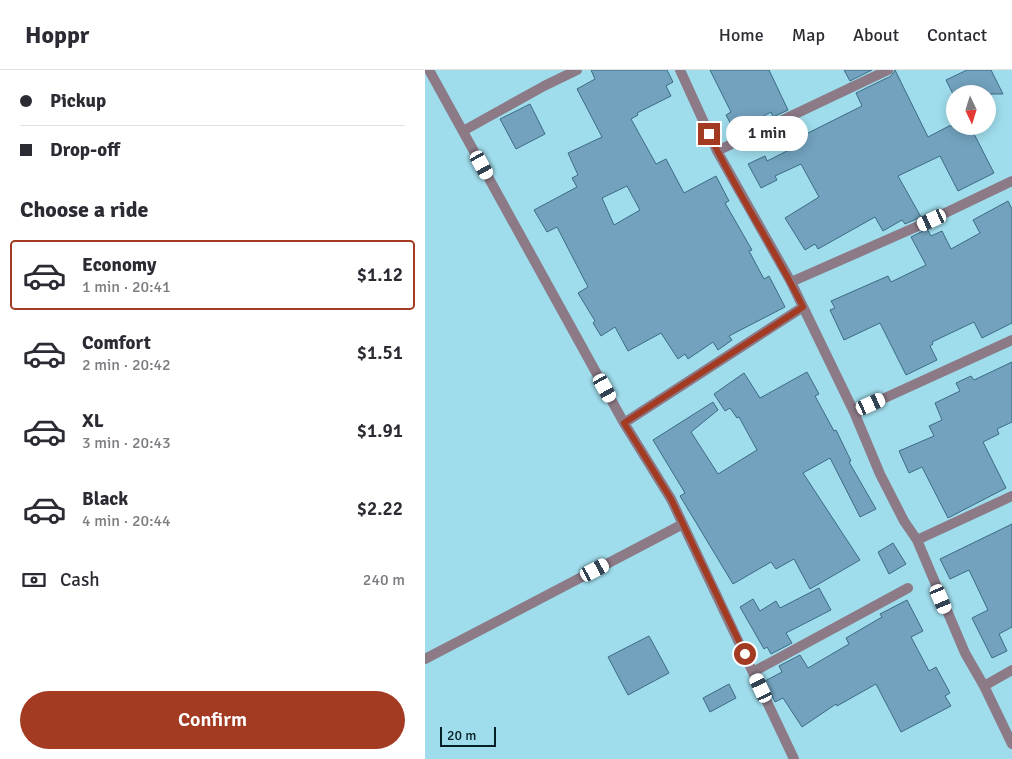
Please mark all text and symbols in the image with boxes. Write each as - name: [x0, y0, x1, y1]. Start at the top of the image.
- text: Hoppr: [25, 20, 89, 50]
- text: Home: [719, 24, 764, 46]
- text: Map: [792, 24, 825, 46]
- text: About: [853, 24, 899, 46]
- text: Contact: [927, 24, 987, 46]
- north arrow: [946, 85, 996, 135]
- map controls: [946, 85, 996, 135]
- text: Pickup: [50, 89, 106, 113]
- callout: 1 min: [727, 116, 809, 152]
- route end: [698, 123, 720, 145]
- text: 1 min: [748, 123, 786, 143]
- text: Drop-off: [50, 138, 120, 162]
- car: [468, 148, 495, 182]
- text: Choose a ride: [20, 196, 148, 223]
- car: [915, 207, 948, 233]
- icon: car: [22, 253, 67, 298]
- text: Economy: [82, 253, 156, 277]
- text: $1.12: [357, 263, 403, 287]
- text: 1 min · 20:41: [82, 277, 171, 297]
- icon: car: [22, 331, 67, 376]
- text: Comfort: [82, 331, 151, 355]
- text: $1.51: [357, 341, 403, 365]
- text: 2 min · 20:42: [82, 355, 171, 375]
- car: [591, 371, 618, 405]
- car: [854, 391, 887, 417]
- icon: car: [22, 409, 67, 454]
- text: XL: [82, 409, 104, 433]
- text: $1.91: [357, 419, 403, 443]
- text: 3 min · 20:43: [82, 433, 171, 453]
- icon: car: [22, 487, 67, 532]
- text: Black: [82, 487, 128, 511]
- text: $2.22: [357, 497, 403, 521]
- text: 4 min · 20:44: [82, 511, 171, 531]
- car: [578, 556, 611, 584]
- icon: cash: [20, 566, 48, 594]
- text: Cash: [60, 568, 100, 592]
- text: 240 m: [363, 570, 405, 590]
- car: [928, 582, 953, 616]
- route start: [734, 643, 756, 665]
- car: [747, 671, 774, 705]
- button: Confirm: [20, 691, 405, 749]
- scale bar: [440, 724, 496, 747]
- text: 20 m: [447, 727, 476, 744]

